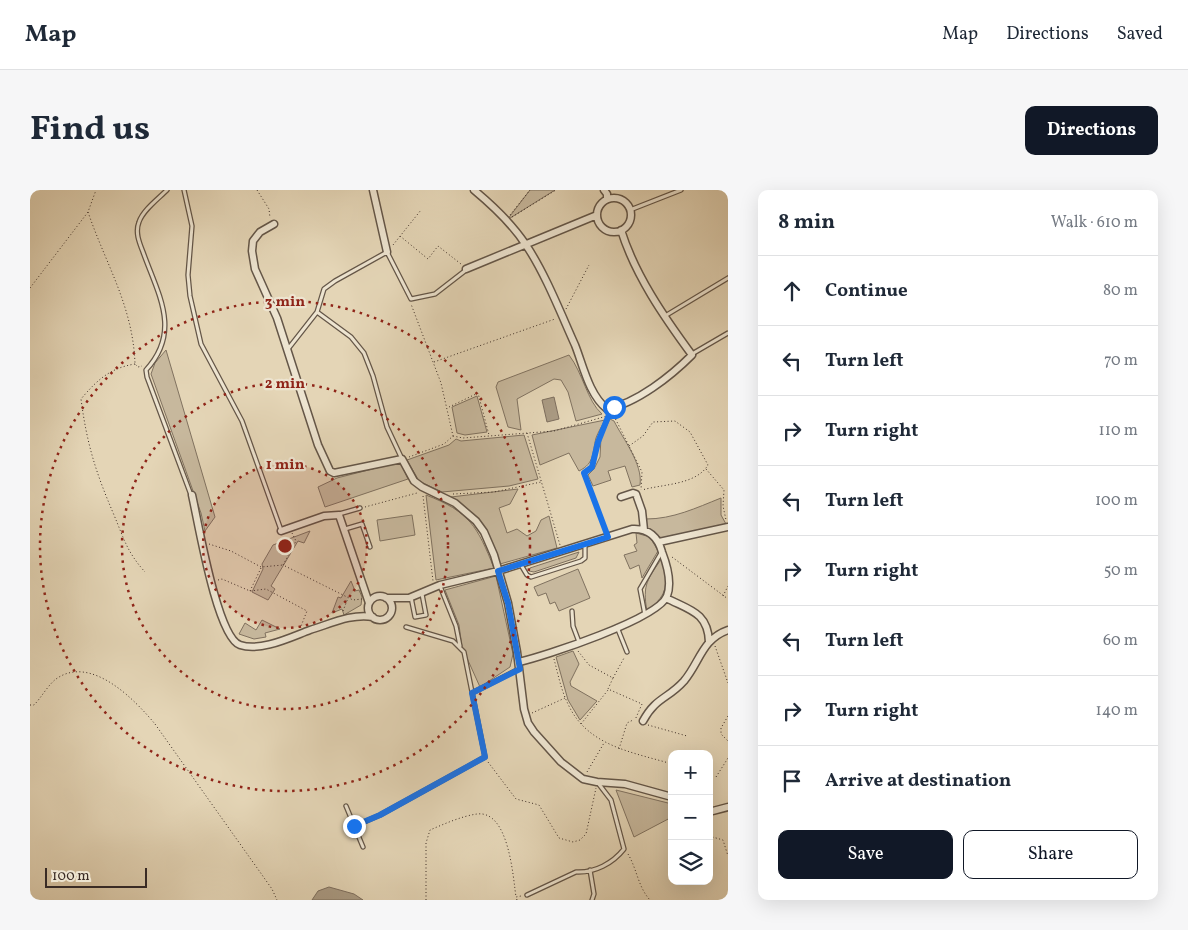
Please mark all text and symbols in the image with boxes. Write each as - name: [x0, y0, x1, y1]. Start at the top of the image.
- text: Map: [25, 18, 76, 52]
- text: Map: [942, 22, 978, 47]
- text: Directions: [1006, 22, 1089, 47]
- text: Saved: [1117, 22, 1163, 47]
- text: Find us: [30, 106, 150, 154]
- button: Directions: [1025, 106, 1158, 155]
- text: 8 min: [778, 208, 835, 237]
- text: Walk · 610 m: [1051, 212, 1138, 234]
- icon: ahead: [778, 277, 806, 305]
- text: Continue: [825, 278, 908, 304]
- text: 80 m: [1103, 280, 1138, 302]
- text: 3 min: [265, 292, 305, 313]
- icon: left: [778, 347, 806, 375]
- text: Turn left: [825, 348, 904, 374]
- text: 70 m: [1104, 350, 1138, 372]
- text: 2 min: [265, 374, 305, 395]
- route start: [603, 396, 626, 419]
- icon: right: [778, 417, 806, 445]
- text: Turn right: [825, 418, 918, 444]
- text: 110 m: [1099, 420, 1138, 442]
- text: 1 min: [266, 455, 304, 476]
- icon: left: [778, 487, 806, 515]
- text: Turn left: [825, 488, 904, 514]
- text: 100 m: [1095, 490, 1138, 512]
- centre of rings: [276, 537, 294, 555]
- icon: right: [778, 557, 806, 585]
- text: Turn right: [825, 558, 918, 584]
- text: 50 m: [1104, 560, 1138, 582]
- icon: left: [778, 627, 806, 655]
- text: Turn left: [825, 628, 904, 654]
- text: 60 m: [1103, 630, 1138, 652]
- icon: right: [778, 697, 806, 725]
- text: Turn right: [825, 698, 918, 724]
- text: 140 m: [1096, 700, 1138, 722]
- map controls: [668, 750, 713, 885]
- button: +: [668, 750, 713, 795]
- icon: arrive: [778, 767, 806, 795]
- text: Arrive at destination: [825, 768, 1011, 794]
- button: −: [668, 795, 713, 840]
- route end: [343, 815, 366, 838]
- button: Save: [778, 830, 953, 879]
- button: Share: [963, 830, 1138, 879]
- button: layers: [668, 840, 713, 885]
- scale bar: [45, 865, 148, 888]
- text: 100 m: [52, 867, 90, 886]

